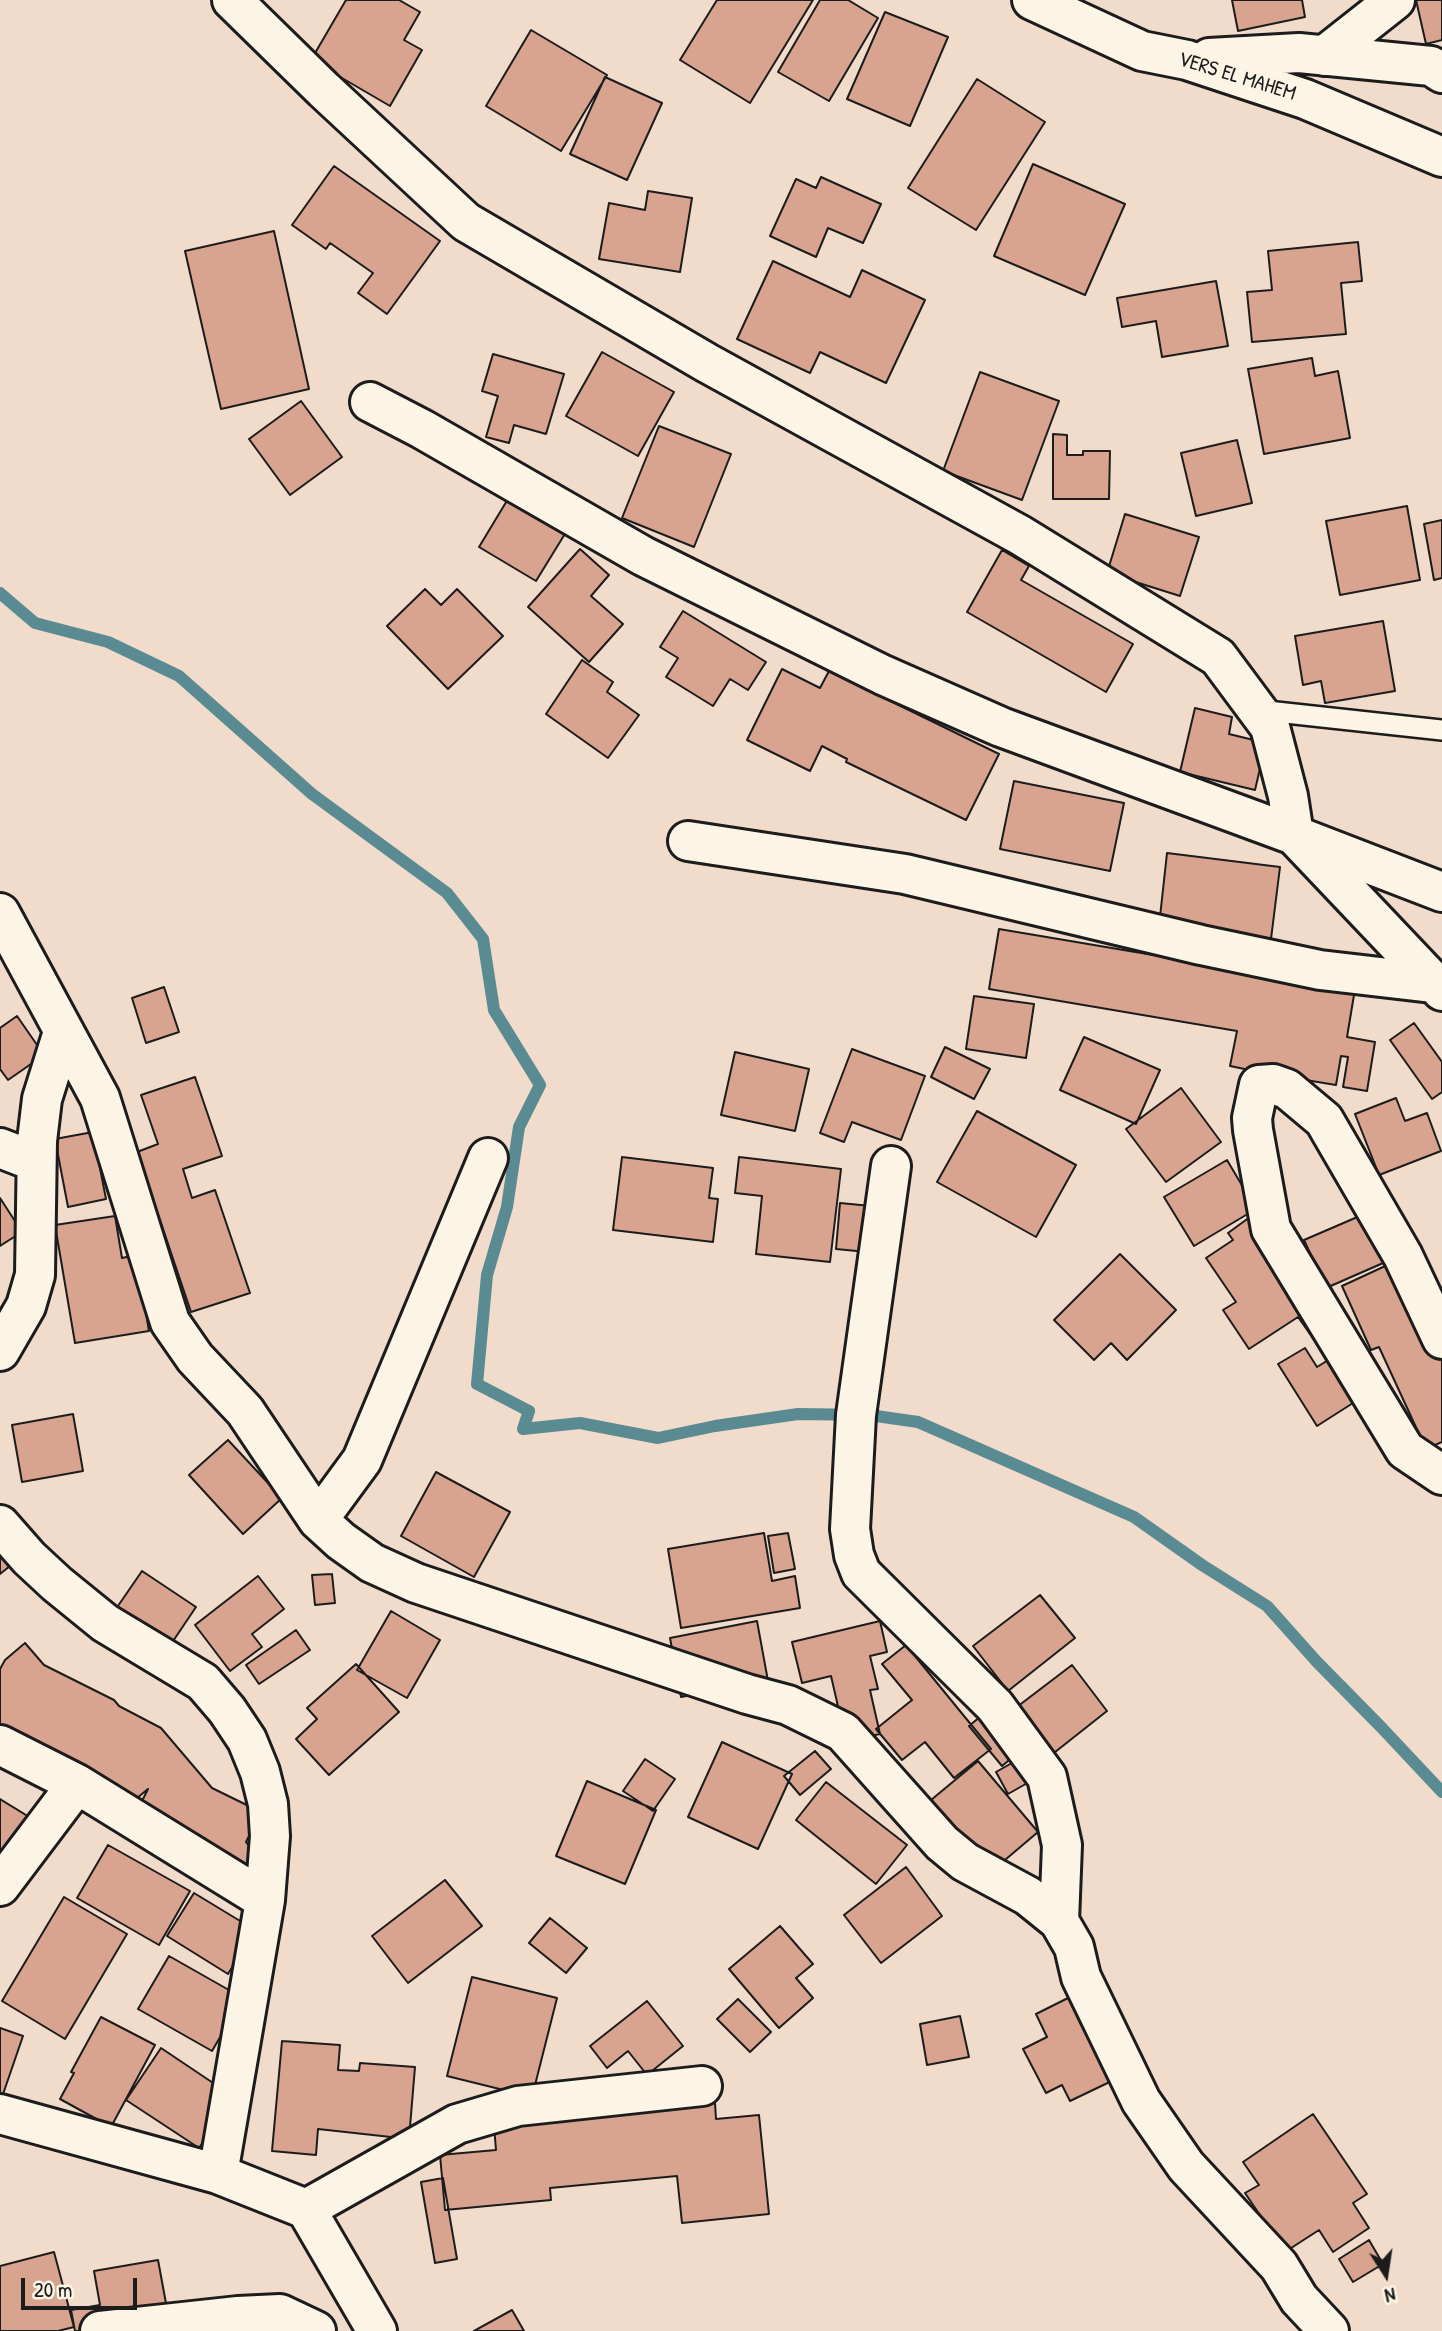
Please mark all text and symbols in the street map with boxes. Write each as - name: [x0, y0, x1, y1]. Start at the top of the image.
- street label: VERS EL MAHEM: [1175, 47, 1299, 107]
- north arrow: [1351, 2240, 1421, 2310]
- scale bar: [24, 2264, 140, 2308]
- text: 20 m: [34, 2275, 72, 2304]
- text: N: [1383, 2282, 1398, 2309]

